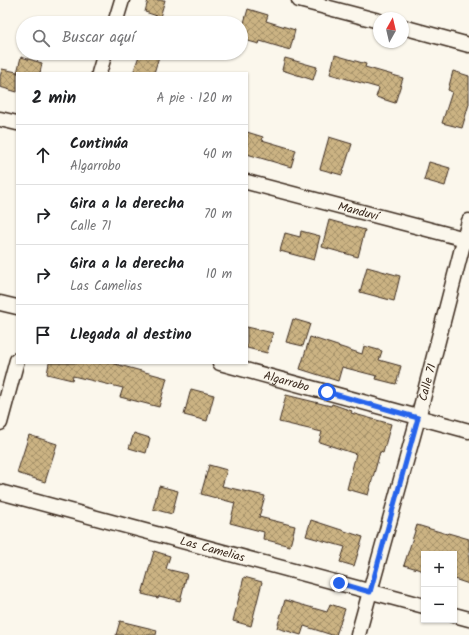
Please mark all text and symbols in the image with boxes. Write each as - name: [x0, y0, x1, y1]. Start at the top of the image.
- north arrow: [373, 12, 409, 48]
- search box: [16, 16, 248, 60]
- text: Buscar aquí: [62, 26, 135, 50]
- icon: search: [30, 27, 52, 49]
- text: 2 min: [32, 85, 76, 112]
- text: A pie · 120 m: [157, 88, 232, 109]
- text: Continúa: [70, 132, 128, 156]
- icon: ahead: [32, 144, 54, 166]
- text: 40 m: [203, 144, 232, 165]
- text: Algarrobo: [70, 156, 121, 177]
- text: Gira a la derecha: [70, 192, 184, 216]
- street label: Manduví: [336, 197, 383, 226]
- icon: right: [32, 204, 54, 226]
- text: 70 m: [204, 204, 232, 225]
- text: Calle 71: [70, 216, 111, 237]
- text: Gira a la derecha: [70, 252, 184, 276]
- icon: right: [32, 264, 54, 286]
- text: 10 m: [206, 264, 232, 285]
- text: Las Camelias: [70, 276, 142, 297]
- text: Llegada al destino: [70, 323, 192, 347]
- icon: arrive: [32, 324, 54, 346]
- street label: Calle 71: [413, 361, 441, 403]
- street label: Algarrobo: [262, 366, 312, 397]
- route start: [318, 383, 336, 401]
- street label: Las Camelias: [178, 531, 247, 567]
- map controls: [421, 551, 457, 623]
- button: +: [421, 551, 457, 587]
- route end: [330, 574, 348, 592]
- button: −: [421, 587, 457, 623]

